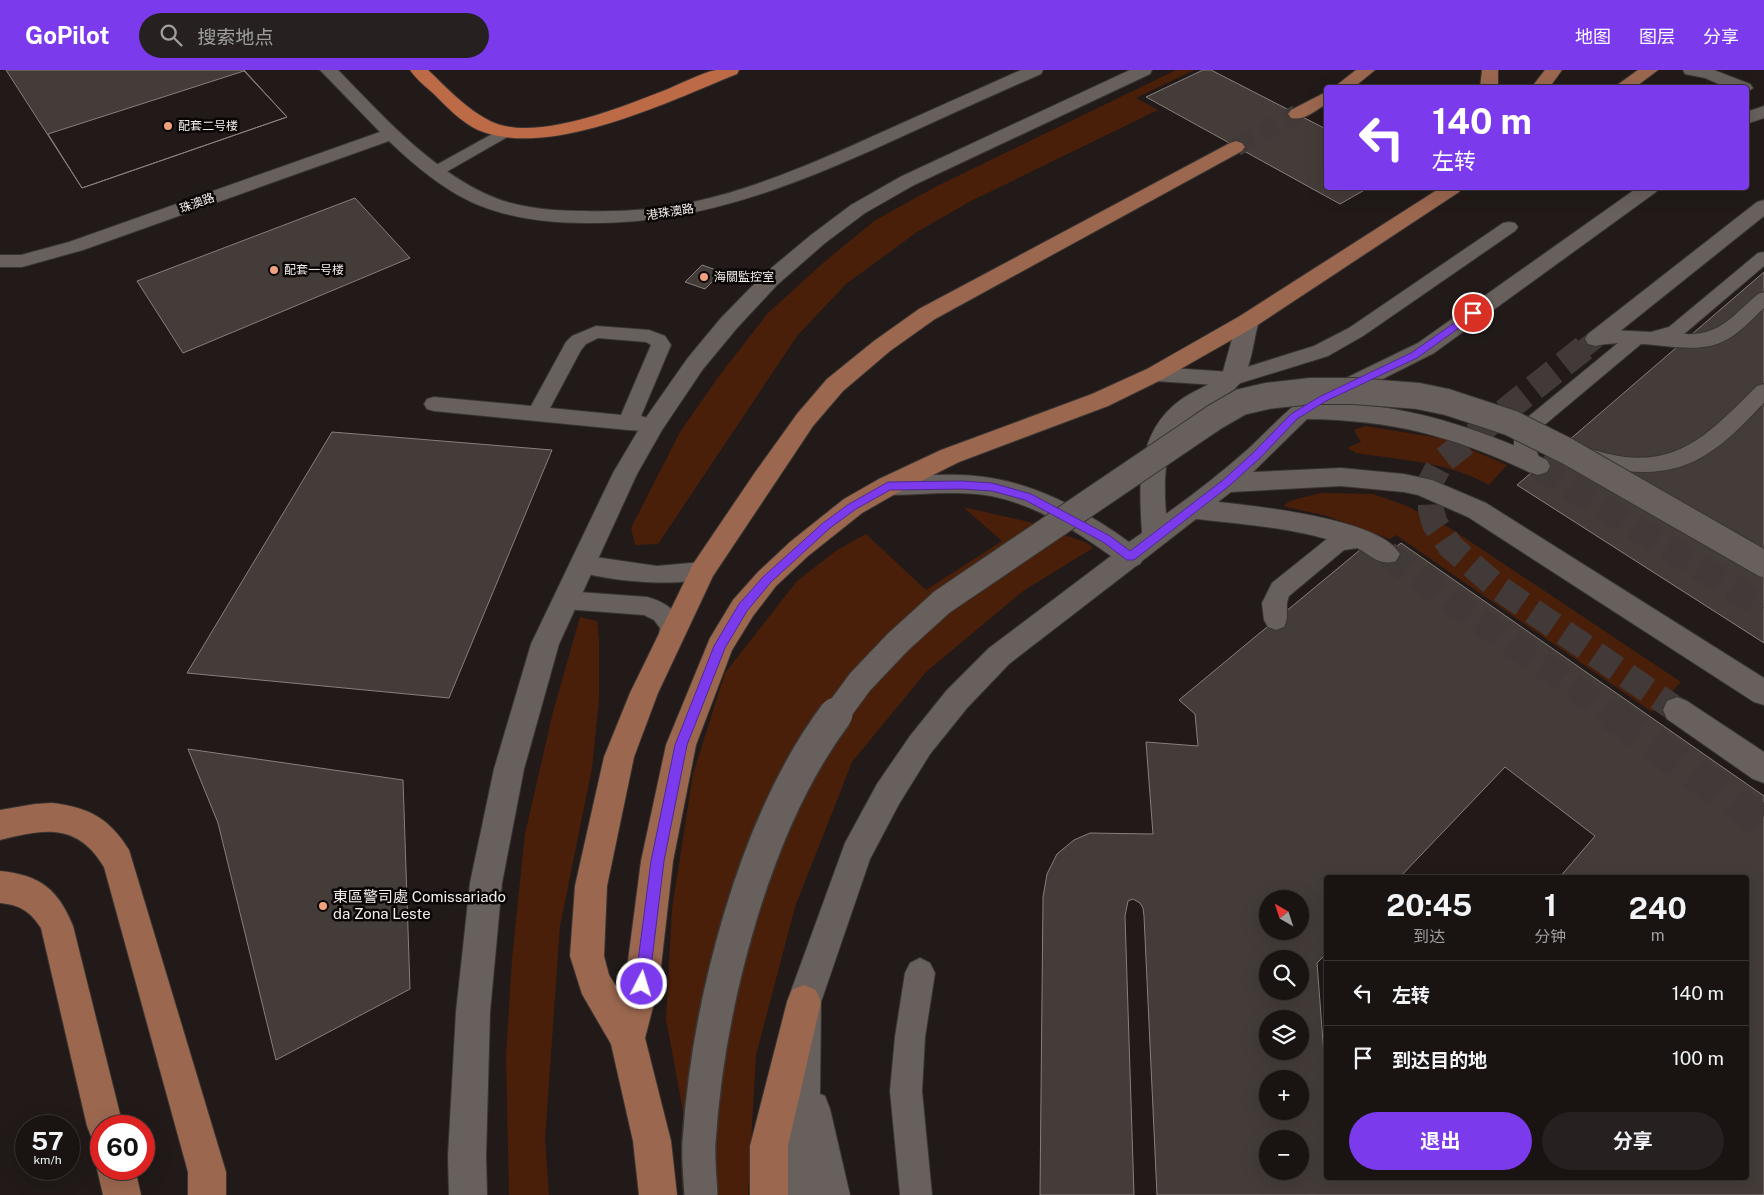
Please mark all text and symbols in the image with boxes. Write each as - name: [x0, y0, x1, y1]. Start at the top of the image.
- search box: [139, 13, 489, 58]
- text: GoPilot: [25, 21, 109, 49]
- icon: search: [157, 21, 185, 49]
- text: 搜索地点: [197, 26, 273, 48]
- text: 地图: [1575, 26, 1611, 47]
- text: 图层: [1639, 26, 1675, 47]
- text: 分享: [1703, 26, 1739, 47]
- text: 140 m: [1432, 101, 1532, 142]
- icon: left: [1349, 105, 1414, 170]
- place label: 配套二号楼: [178, 119, 238, 133]
- marker: 配套二号楼: [162, 120, 174, 132]
- text: 左转: [1432, 148, 1476, 174]
- street label: 珠澳路: [178, 190, 216, 216]
- street label: 港珠澳路: [645, 201, 695, 223]
- place label: 配套一号楼: [284, 263, 344, 277]
- marker: 配套一号楼: [268, 264, 280, 276]
- place label: 海關監控室: [714, 270, 774, 284]
- marker: 海關監控室: [698, 271, 710, 283]
- pin: [1452, 292, 1494, 334]
- icon: arrive: [1459, 299, 1487, 327]
- text: 20:45: [1386, 887, 1472, 923]
- text: 1: [1544, 887, 1557, 923]
- place label: 東區警司處 Comissariado da Zona Leste: [333, 888, 506, 922]
- north arrow: [1259, 890, 1309, 940]
- map controls: [1259, 890, 1309, 1180]
- text: 240: [1629, 890, 1687, 926]
- marker: 東區警司處 Comissariado da Zona Leste: [317, 900, 329, 912]
- text: m: [1651, 926, 1665, 945]
- text: 到达: [1413, 927, 1445, 946]
- text: 分钟: [1534, 927, 1566, 946]
- button: search: [1259, 950, 1309, 1000]
- position arrow: [615, 957, 667, 1009]
- icon: left: [1349, 979, 1377, 1007]
- text: 140 m: [1672, 982, 1724, 1004]
- text: 左转: [1392, 984, 1430, 1006]
- button: layers: [1259, 1010, 1309, 1060]
- icon: arrive: [1349, 1044, 1377, 1072]
- text: 100 m: [1672, 1047, 1724, 1069]
- text: 到达目的地: [1392, 1049, 1487, 1071]
- button: +: [1259, 1070, 1309, 1120]
- button: 退出: [1349, 1112, 1532, 1170]
- button: 分享: [1542, 1112, 1724, 1170]
- speed limit sign: 60: [90, 1115, 155, 1180]
- text: 57: [31, 1126, 64, 1156]
- button: −: [1259, 1130, 1309, 1180]
- text: km/h: [33, 1153, 62, 1167]

